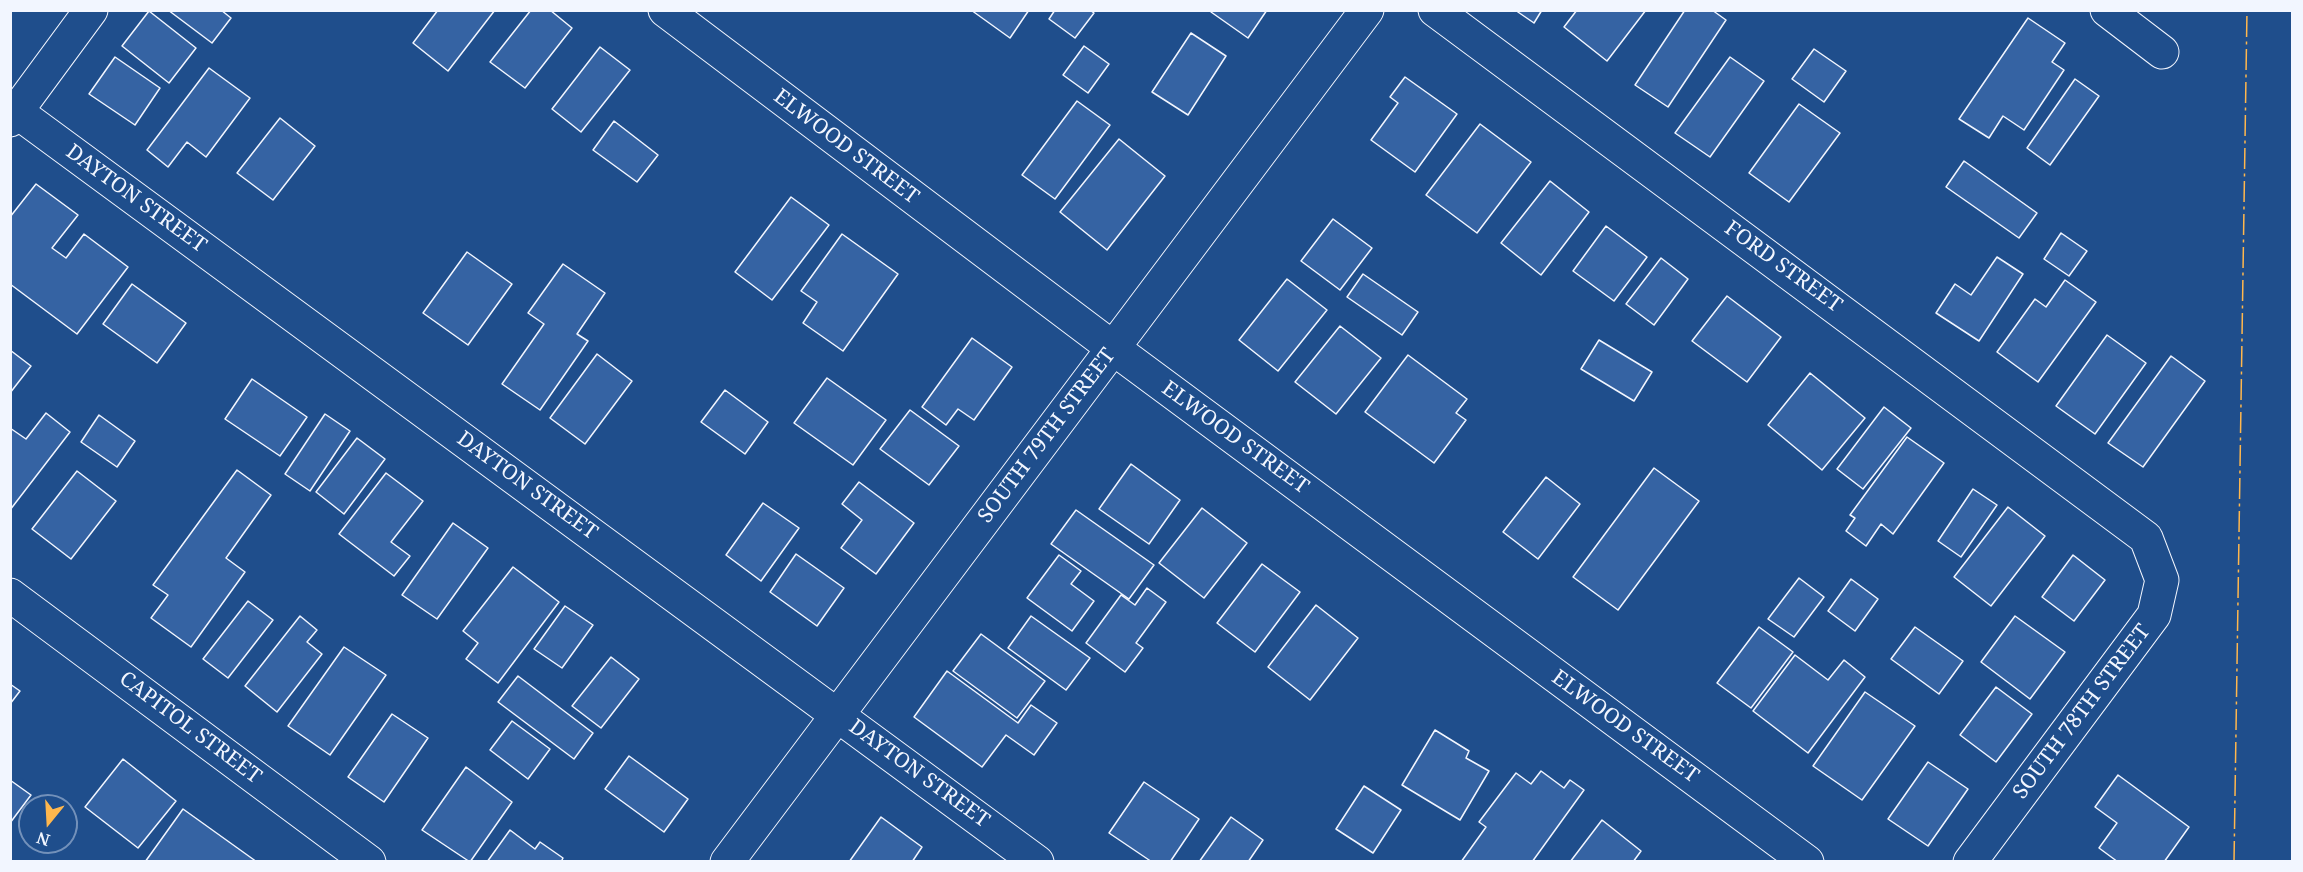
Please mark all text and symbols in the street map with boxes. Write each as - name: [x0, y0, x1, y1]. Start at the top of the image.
- street label: ELWOOD STREET: [768, 84, 924, 210]
- street label: DAYTON STREET: [61, 140, 211, 258]
- street label: FORD STREET: [1719, 216, 1847, 318]
- street label: SOUTH 79TH STREET: [973, 344, 1121, 528]
- street label: ELWOOD STREET: [1157, 376, 1313, 500]
- street label: DAYTON STREET: [452, 427, 602, 545]
- street label: SOUTH 78TH STREET: [2008, 620, 2156, 804]
- street label: ELWOOD STREET: [1547, 665, 1703, 789]
- street label: CAPITOL STREET: [114, 666, 266, 790]
- street label: DAYTON STREET: [844, 715, 994, 833]
- north arrow: [18, 794, 78, 854]
- text: N: [34, 827, 52, 852]

